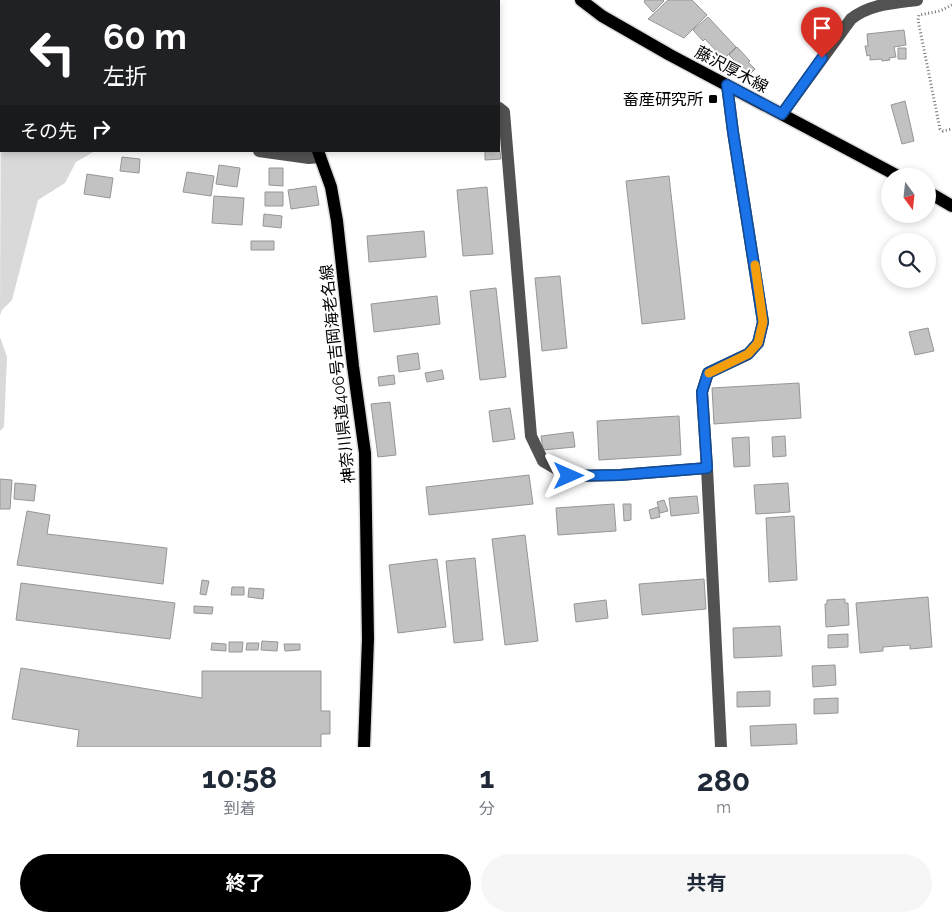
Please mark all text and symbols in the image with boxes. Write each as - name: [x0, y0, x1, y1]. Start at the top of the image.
- pin: [801, 7, 843, 58]
- icon: arrive: [808, 14, 836, 42]
- text: 60 m: [103, 16, 187, 57]
- icon: left: [20, 20, 85, 85]
- street label: 藤沢厚木線: [692, 42, 772, 97]
- text: 左折: [103, 63, 147, 89]
- place label: 畜産研究所: [623, 90, 703, 109]
- marker: 畜産研究所: [707, 93, 719, 105]
- icon: right: [87, 115, 115, 143]
- text: その先: [20, 120, 77, 142]
- north arrow: [881, 168, 936, 222]
- map controls: [881, 168, 936, 288]
- button: search: [881, 233, 936, 288]
- street label: 神奈川県道406号吉岡海老名線: [317, 263, 358, 484]
- position arrow: [542, 449, 594, 501]
- text: 10:58: [202, 760, 277, 795]
- text: 1: [480, 760, 494, 795]
- text: 280: [697, 763, 750, 798]
- text: m: [716, 798, 731, 817]
- text: 到着: [223, 799, 255, 818]
- text: 分: [479, 799, 495, 818]
- button: 終了: [20, 854, 471, 912]
- button: 共有: [481, 854, 932, 912]

